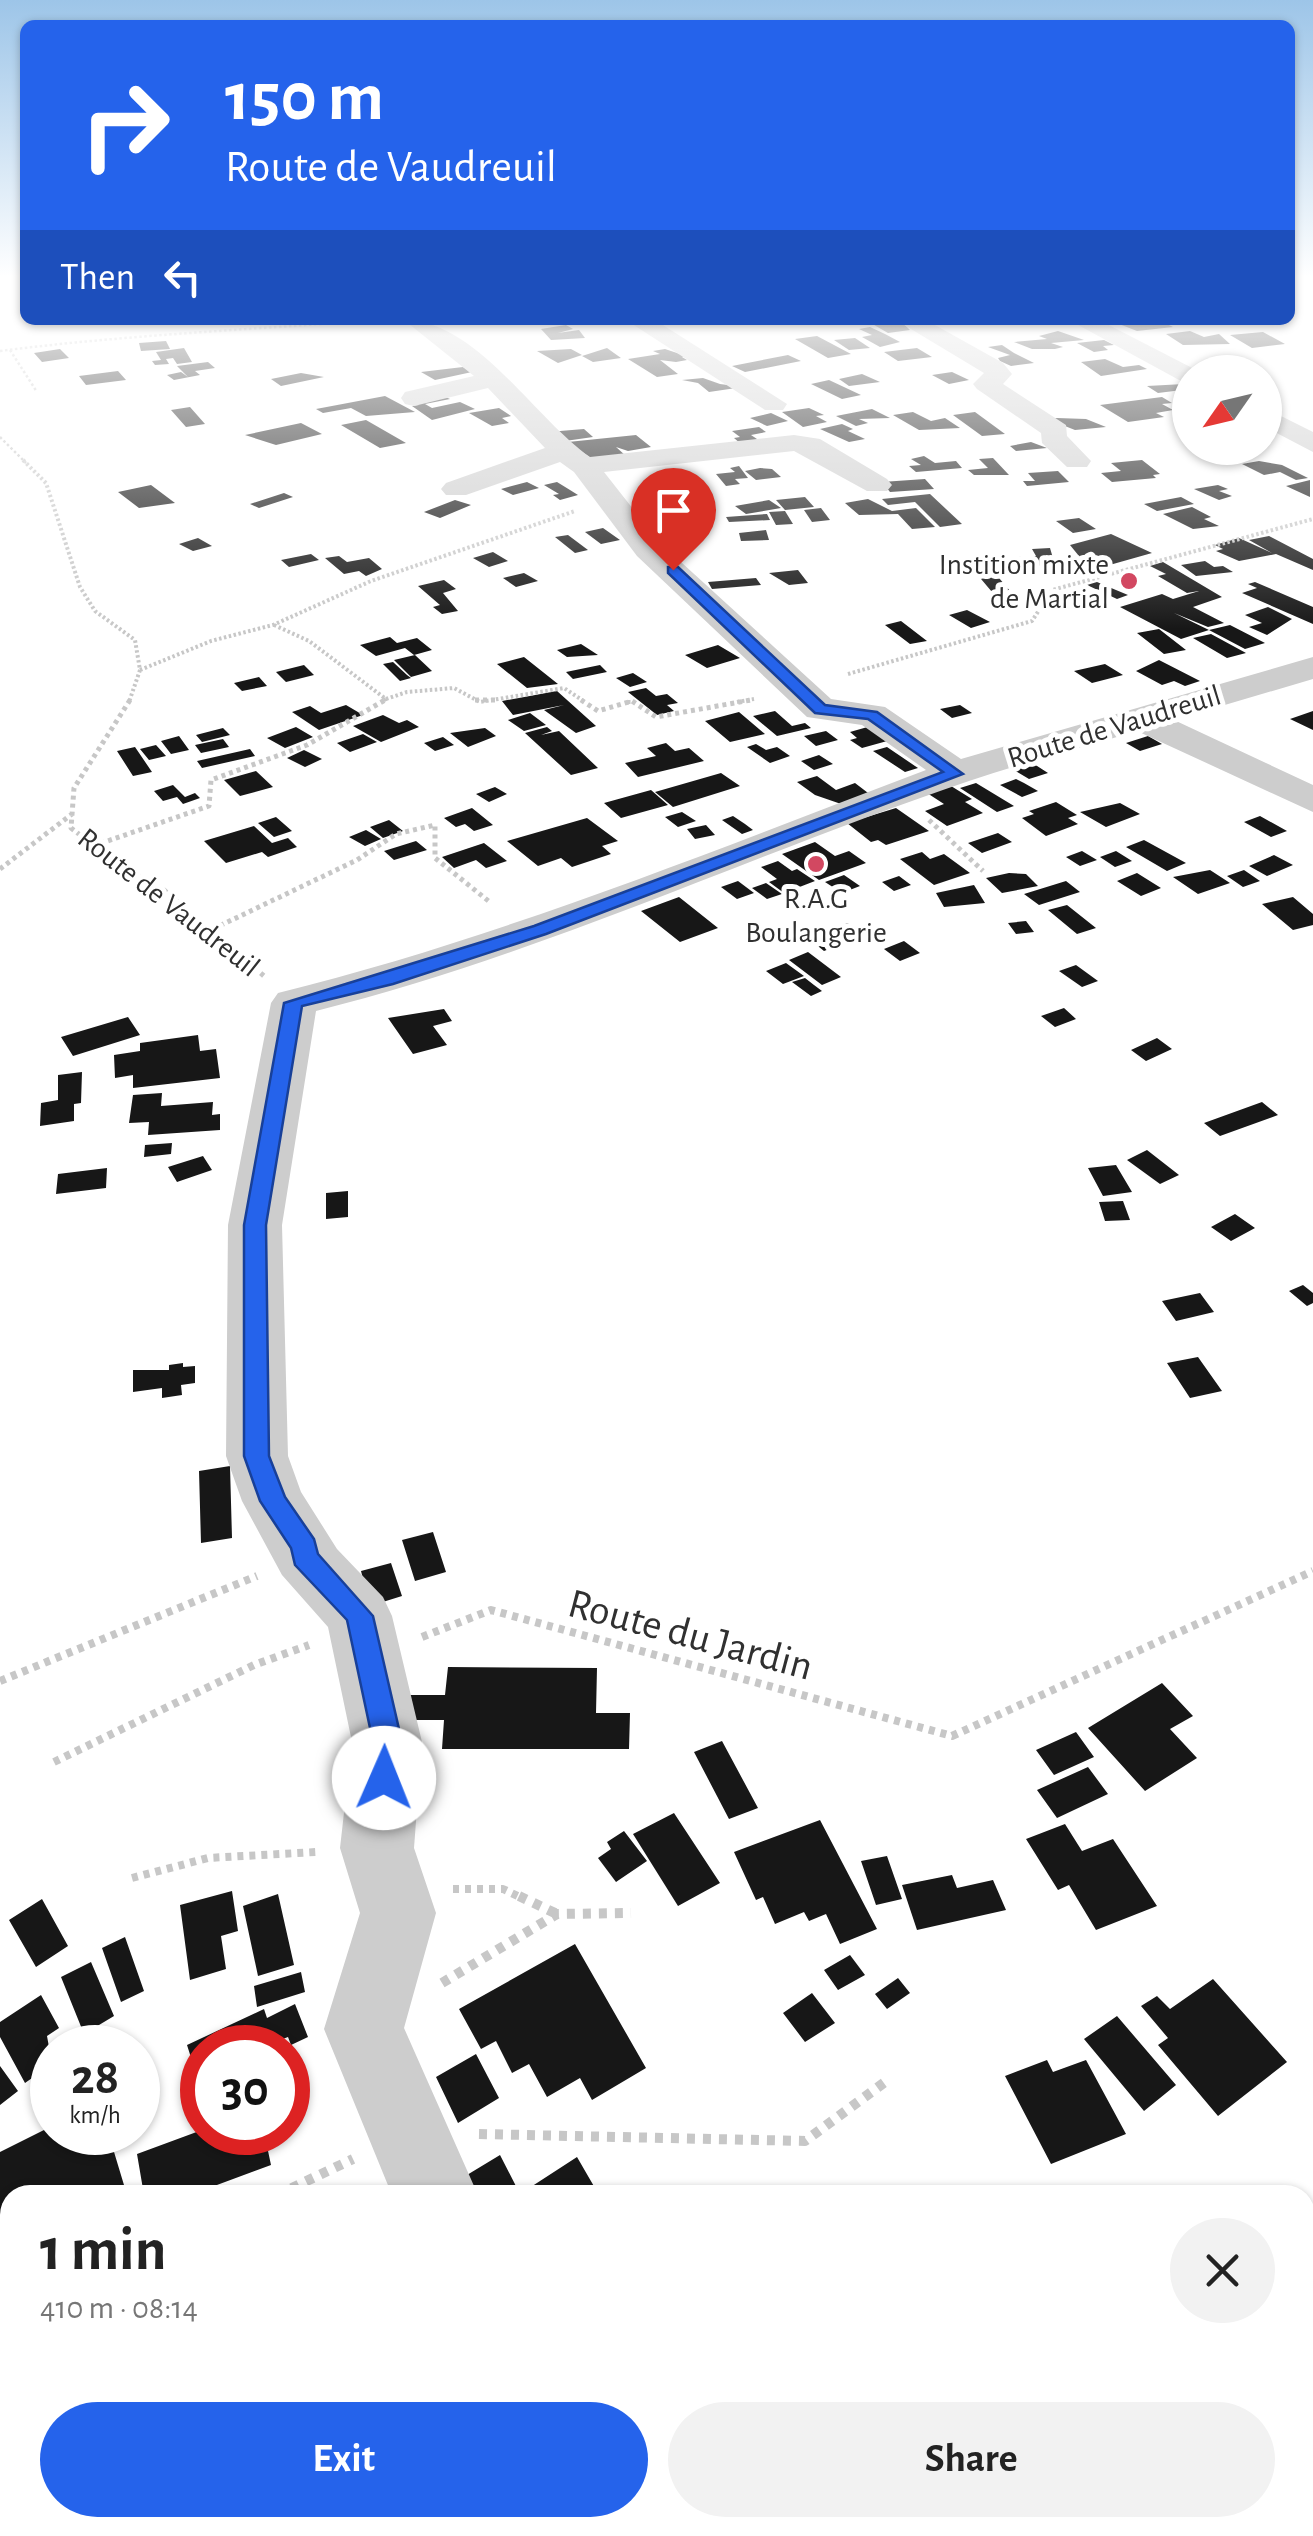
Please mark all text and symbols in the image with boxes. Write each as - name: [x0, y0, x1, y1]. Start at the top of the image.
- icon: right: [60, 60, 190, 190]
- text: 150 m: [225, 63, 384, 133]
- text: Route de Vaudreuil: [225, 145, 557, 190]
- icon: left: [155, 250, 210, 305]
- text: Then: [60, 259, 135, 297]
- north arrow: [1172, 355, 1282, 465]
- map controls: [1172, 355, 1282, 465]
- pin: [631, 468, 716, 571]
- icon: arrive: [646, 483, 701, 538]
- place label: Instition mixte de Martial: [939, 550, 1109, 614]
- marker: Instition mixte de Martial: [1118, 570, 1140, 592]
- street label: Route de Vaudreuil: [1004, 680, 1224, 774]
- street label: Route de Vaudreuil: [72, 823, 265, 983]
- marker: R.A.G Boulangerie: [805, 853, 827, 875]
- place label: R.A.G Boulangerie: [745, 884, 887, 948]
- street label: Route du Jardin: [564, 1582, 817, 1688]
- position arrow: [332, 1726, 436, 1830]
- speed limit sign: 30: [180, 2025, 310, 2155]
- text: 28: [71, 2053, 119, 2103]
- text: km/h: [69, 2103, 121, 2128]
- button: close: [1170, 2218, 1275, 2323]
- text: 1 min: [40, 2221, 166, 2281]
- text: 410 m · 08:14: [40, 2292, 198, 2324]
- button: Exit: [40, 2402, 648, 2517]
- button: Share: [668, 2402, 1275, 2517]

